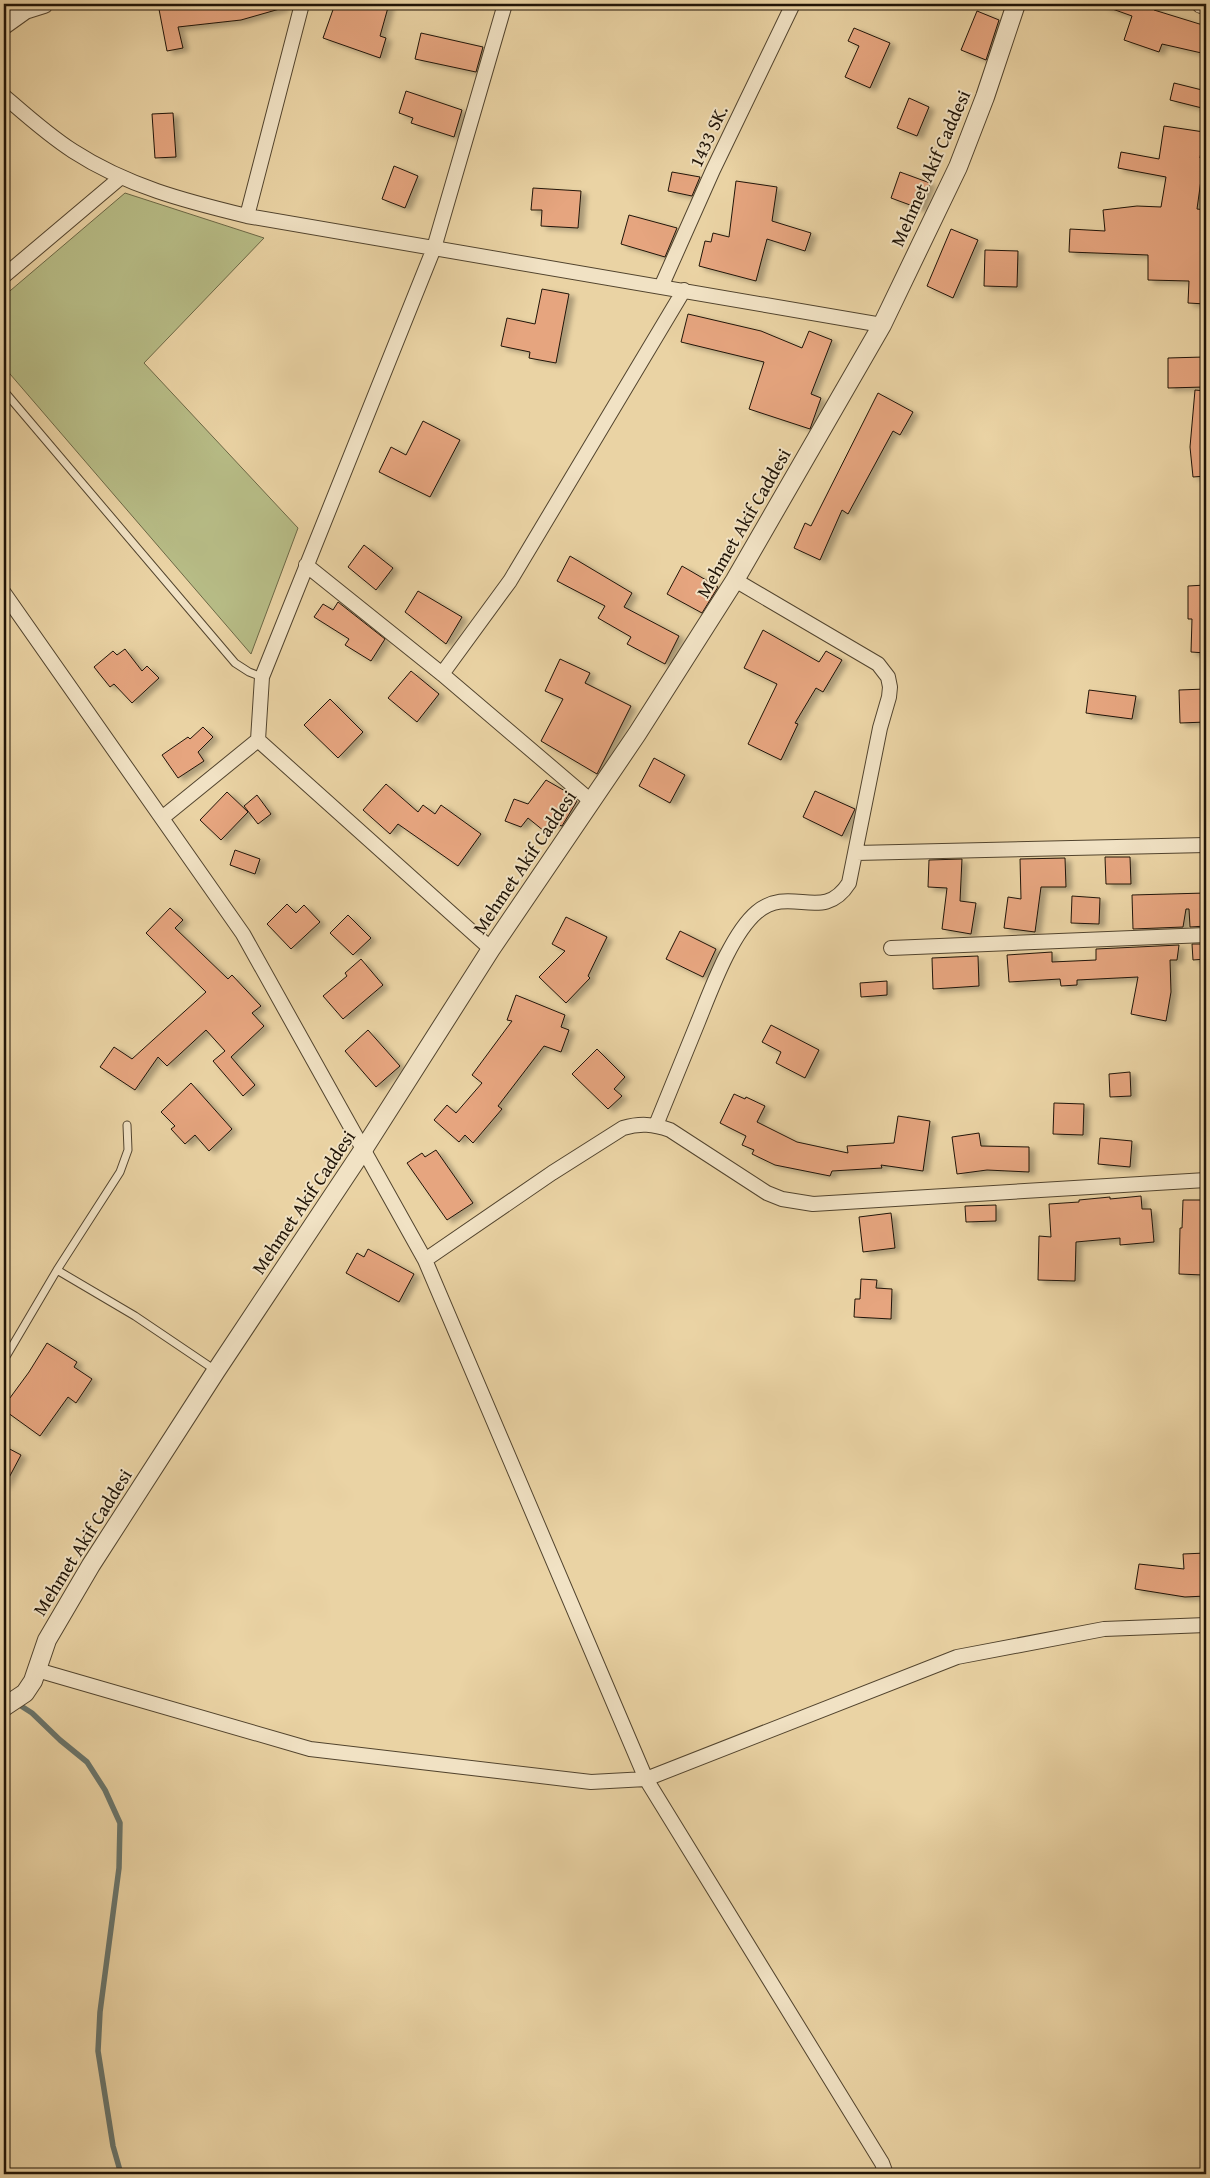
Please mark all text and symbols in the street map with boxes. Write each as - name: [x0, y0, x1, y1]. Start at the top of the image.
- street label: Mehmet Akif Caddesi: [883, 85, 977, 251]
- street label: 1433 SK.: [681, 100, 735, 172]
- street label: Mehmet Akif Caddesi: [689, 443, 797, 603]
- street label: Mehmet Akif Caddesi: [465, 784, 583, 940]
- street label: Mehmet Akif Caddesi: [244, 1124, 362, 1280]
- street label: Mehmet Akif Caddesi: [25, 1463, 139, 1621]

